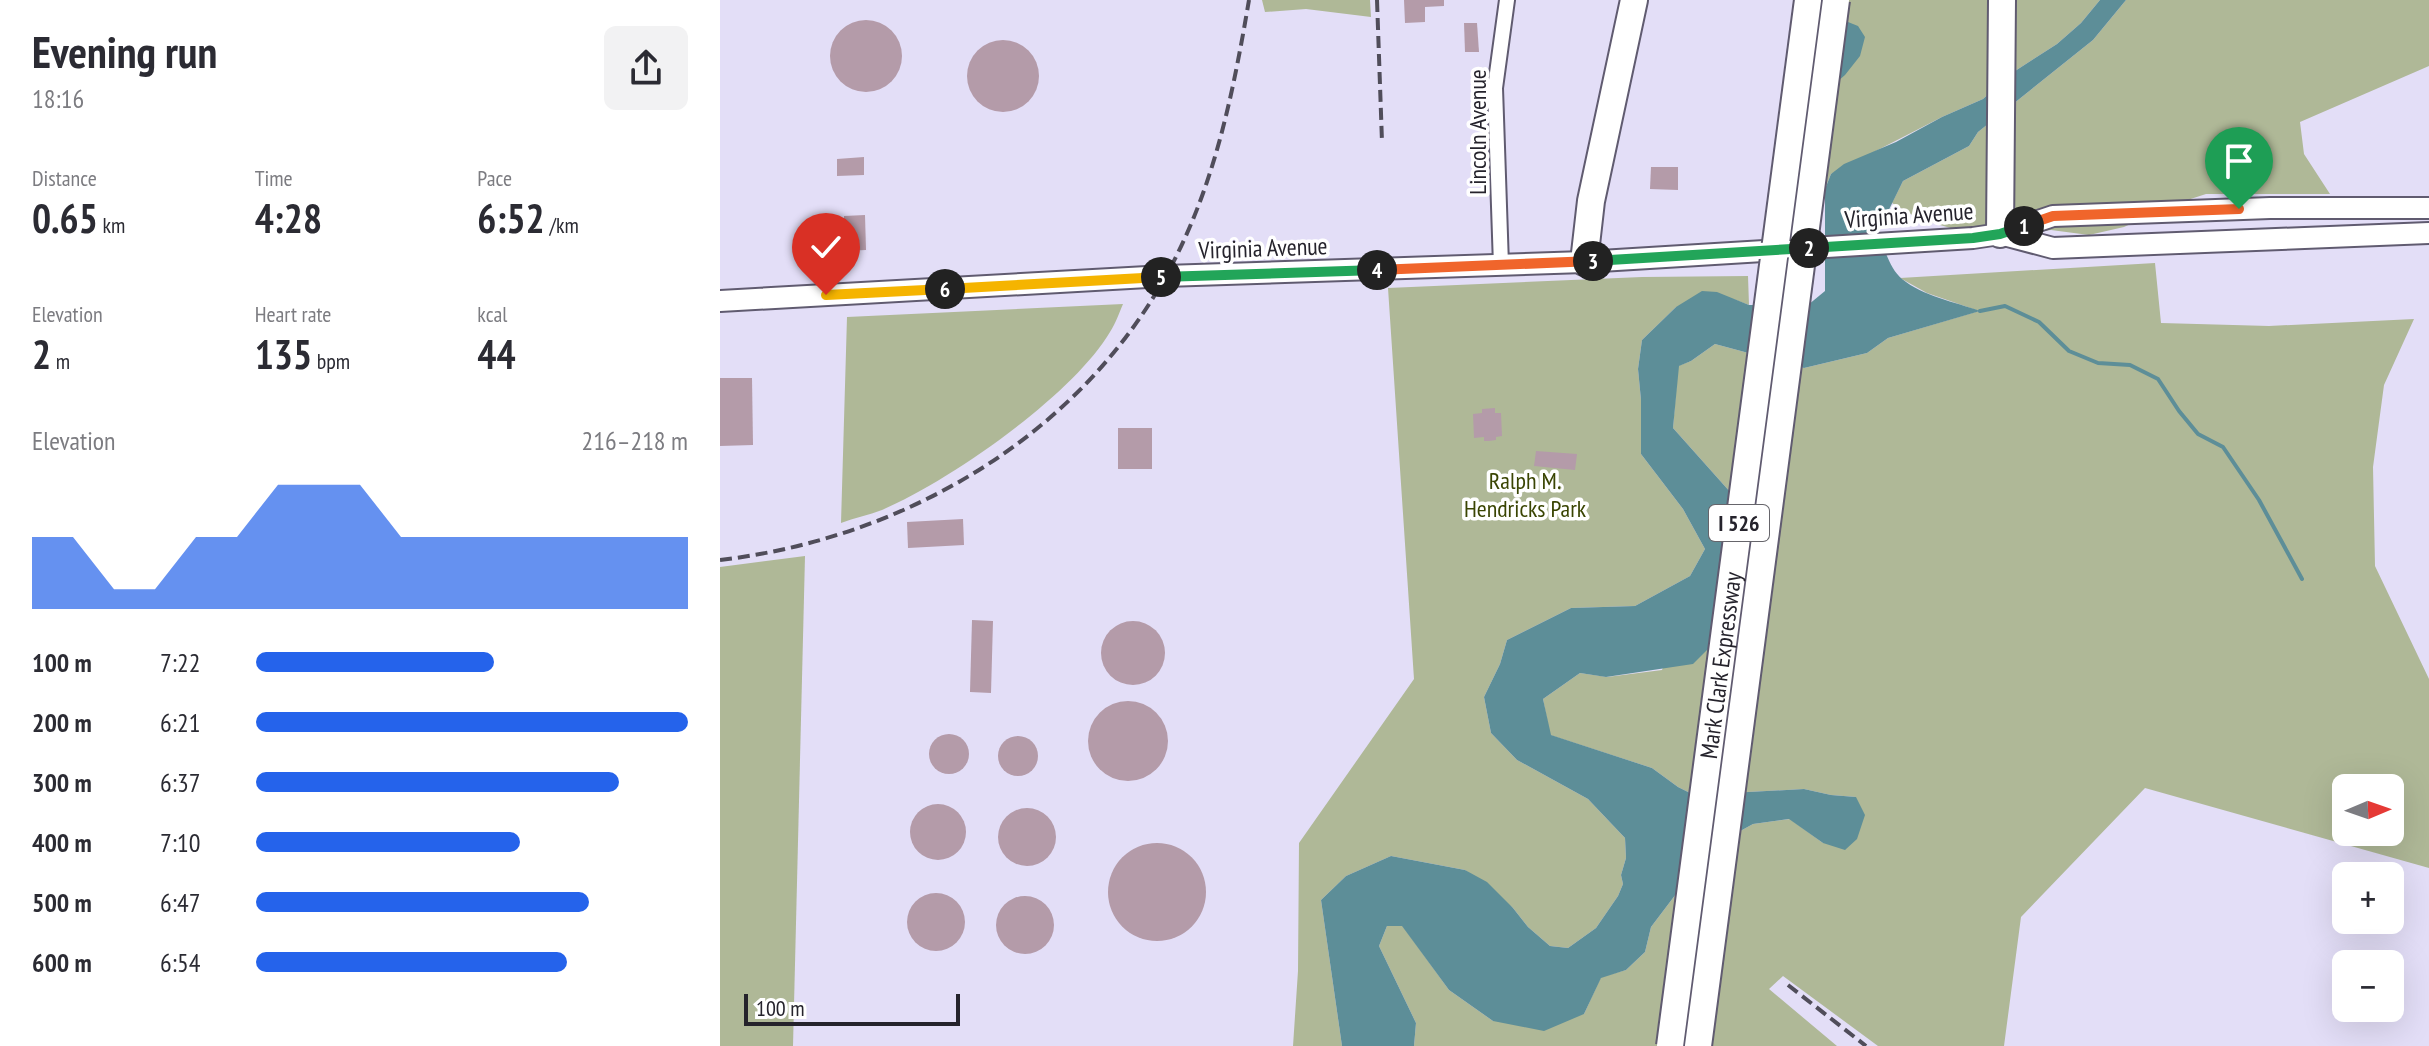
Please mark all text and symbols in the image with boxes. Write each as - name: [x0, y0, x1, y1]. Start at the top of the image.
- text: Evening run: [32, 23, 217, 80]
- button: share: [604, 26, 688, 110]
- street label: Lincoln Avenue: [1462, 69, 1493, 195]
- text: 18:16: [32, 82, 84, 115]
- pin: [2205, 127, 2273, 209]
- icon: arrive: [2217, 139, 2261, 183]
- text: Distance: [32, 164, 97, 192]
- text: Time: [255, 164, 293, 192]
- text: Pace: [477, 164, 512, 192]
- text: 0.65: [32, 192, 98, 244]
- text: 4:28: [255, 192, 322, 244]
- text: 6:52: [477, 192, 545, 244]
- street label: Virginia Avenue: [1843, 195, 1974, 235]
- pin: 1: [2004, 206, 2044, 246]
- text: km: [98, 211, 125, 239]
- text: /km: [545, 211, 579, 239]
- text: 1: [2019, 212, 2029, 240]
- pin: [792, 213, 860, 295]
- icon: check: [804, 225, 848, 269]
- pin: 2: [1789, 228, 1829, 268]
- street label: Virginia Avenue: [1197, 230, 1328, 266]
- text: 2: [1804, 234, 1814, 262]
- pin: 3: [1573, 241, 1613, 281]
- text: 3: [1588, 247, 1598, 275]
- pin: 4: [1357, 250, 1397, 290]
- text: 4: [1372, 256, 1382, 284]
- pin: 5: [1141, 257, 1181, 297]
- text: 5: [1156, 263, 1166, 291]
- pin: 6: [925, 269, 965, 309]
- text: 6: [940, 275, 950, 303]
- text: Elevation: [32, 300, 103, 328]
- text: Heart rate: [255, 300, 331, 328]
- text: kcal: [477, 300, 507, 328]
- text: 2: [32, 328, 51, 380]
- text: 135: [255, 328, 312, 380]
- text: 44: [477, 328, 516, 380]
- text: m: [51, 347, 70, 375]
- text: bpm: [312, 347, 350, 375]
- text: Elevation: [32, 424, 115, 457]
- text: 216–218 m: [582, 424, 688, 457]
- park label: Ralph M. Hendricks Park: [1464, 465, 1587, 524]
- road number: I 526: [1709, 505, 1769, 541]
- street label: Mark Clark Expressway: [1693, 570, 1748, 761]
- text: 100 m: [32, 646, 92, 679]
- text: 7:22: [160, 646, 200, 679]
- text: 200 m: [32, 706, 92, 739]
- text: 6:21: [160, 706, 200, 739]
- text: 300 m: [32, 766, 92, 799]
- text: 6:37: [160, 766, 200, 799]
- north arrow: [2332, 774, 2404, 846]
- map controls: [2332, 774, 2404, 1022]
- text: 400 m: [32, 826, 92, 859]
- text: 7:10: [160, 826, 200, 859]
- button: +: [2332, 862, 2404, 934]
- text: 500 m: [32, 886, 92, 919]
- text: 6:47: [160, 886, 200, 919]
- text: 600 m: [32, 946, 92, 979]
- text: 6:54: [160, 946, 200, 979]
- button: −: [2332, 950, 2404, 1022]
- scale bar: [744, 990, 960, 1026]
- text: 100 m: [756, 994, 805, 1022]

